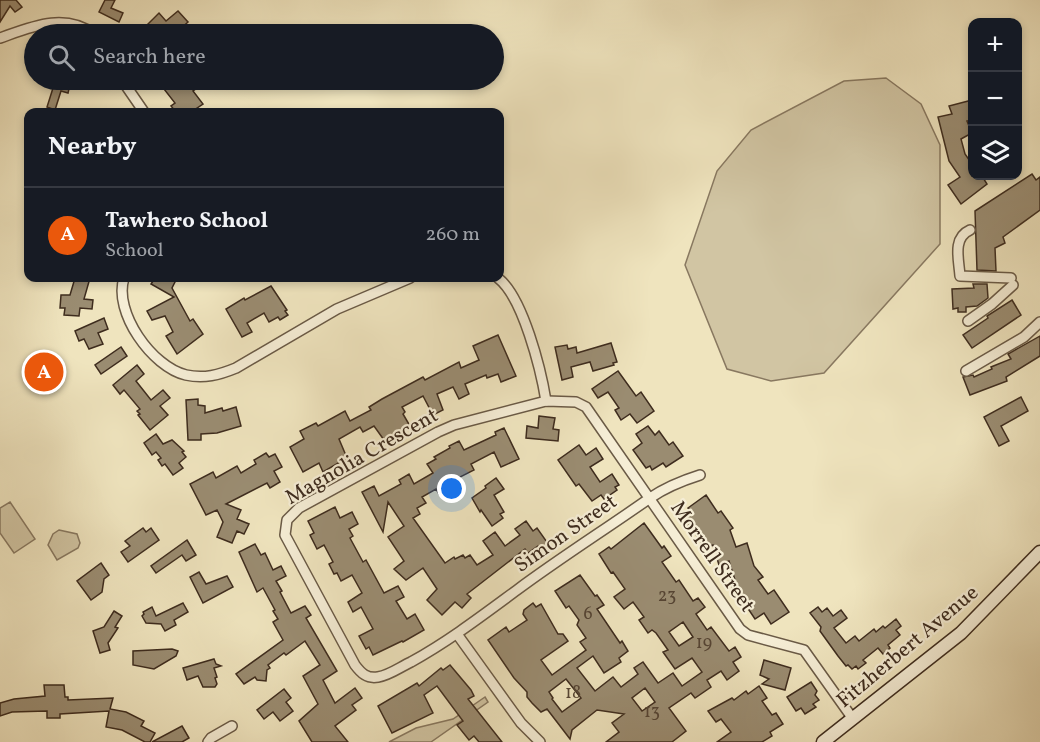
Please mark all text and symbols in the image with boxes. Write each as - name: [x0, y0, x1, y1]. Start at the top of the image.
- map controls: [968, 18, 1022, 180]
- button: +: [968, 18, 1022, 72]
- search box: [24, 24, 504, 90]
- icon: search: [45, 41, 78, 74]
- text: Search here: [93, 42, 206, 73]
- button: −: [968, 72, 1022, 126]
- button: layers: [968, 126, 1022, 180]
- text: Nearby: [48, 129, 137, 165]
- text: Tawhero School: [105, 206, 268, 237]
- text: A: [60, 221, 75, 249]
- text: 260 m: [425, 221, 480, 249]
- text: School: [105, 237, 163, 265]
- pin: A: [24, 350, 63, 394]
- street label: Magnolia Crescent: [280, 401, 444, 513]
- your location: [437, 474, 466, 503]
- street label: Simon Street: [509, 488, 623, 580]
- street label: Morrell Street: [663, 496, 761, 618]
- street label: Fitzherbert Avenue: [831, 579, 985, 715]
- house number: 23: [658, 584, 676, 609]
- house number: 6: [583, 602, 593, 627]
- house number: 19: [696, 631, 712, 656]
- house number: 18: [565, 681, 581, 706]
- house number: 13: [644, 700, 660, 725]

